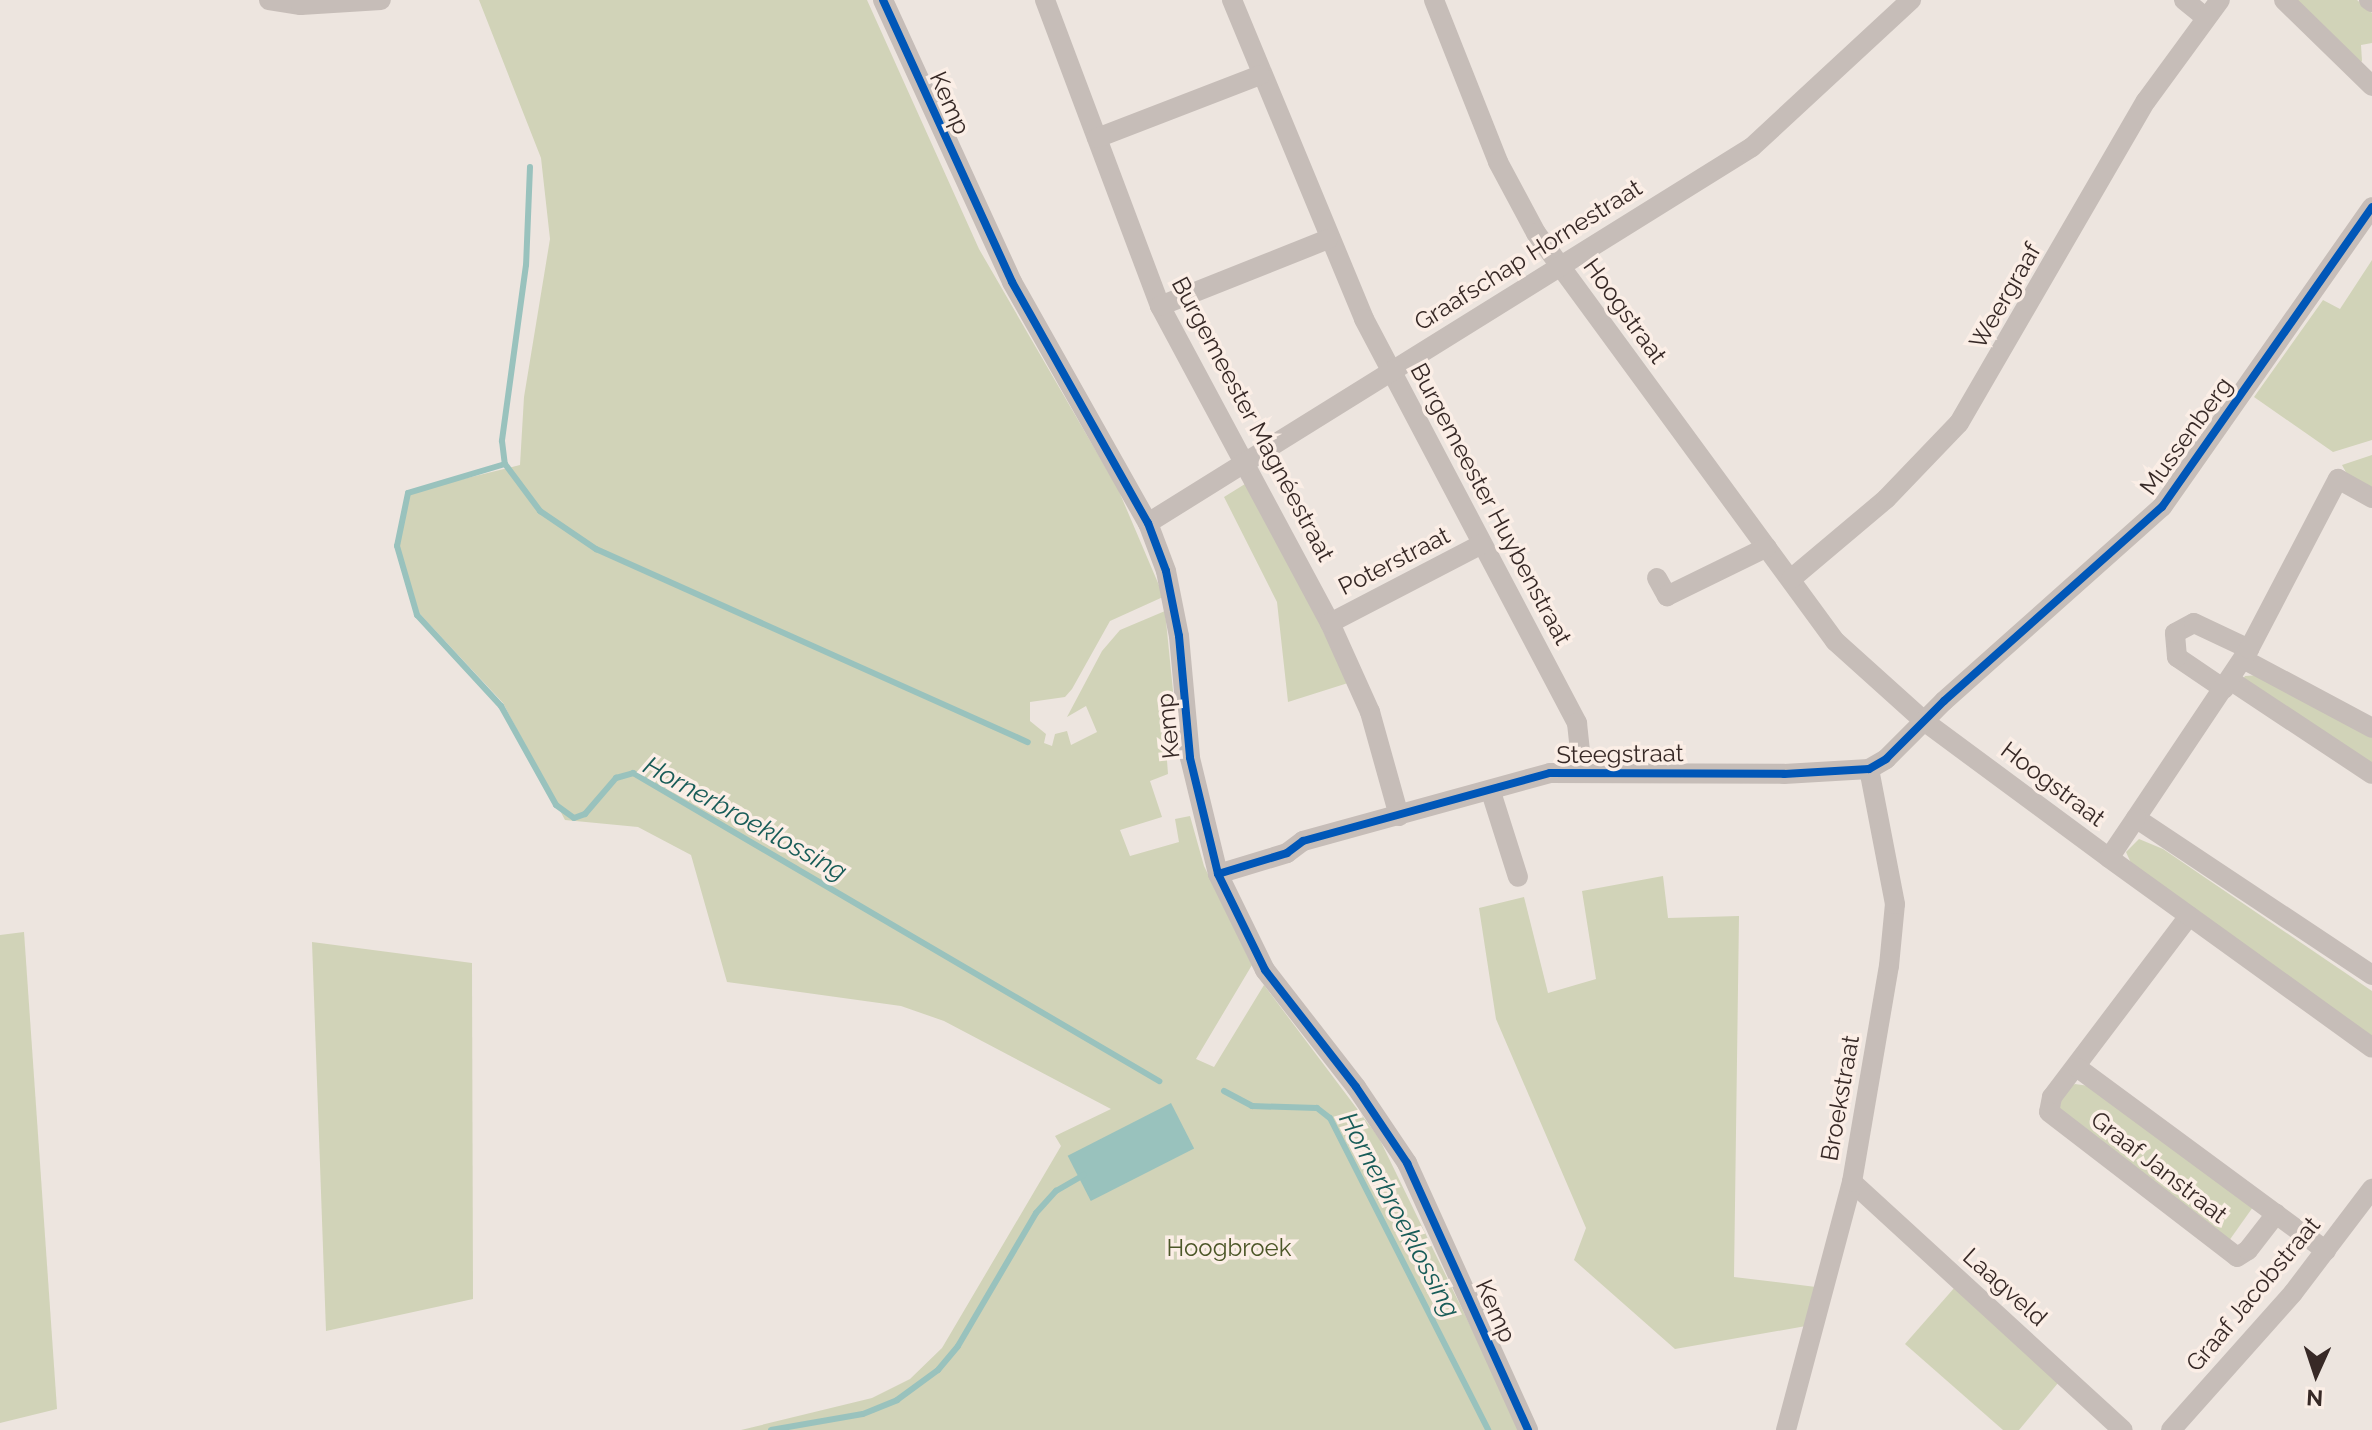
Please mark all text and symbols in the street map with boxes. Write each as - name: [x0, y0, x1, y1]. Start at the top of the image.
- street label: Kemp: [923, 67, 977, 139]
- street label: Graafschap Hornestraat: [1409, 173, 1647, 337]
- street label: Weergraaf: [1963, 238, 2047, 354]
- street label: Hoogstraat: [1577, 253, 1673, 369]
- street label: Burgemeester Magnéestraat: [1165, 272, 1341, 566]
- street label: Burgemeester Huybenstraat: [1404, 358, 1578, 650]
- street label: Mussenberg: [2134, 372, 2238, 500]
- street label: Poterstraat: [1333, 521, 1455, 601]
- street label: Kemp: [1150, 692, 1186, 760]
- street label: Hoogstraat: [1995, 735, 2111, 833]
- street label: Steegstraat: [1556, 738, 1684, 770]
- water label: Hornerbroeklossing: [638, 750, 852, 888]
- street label: Broekstraat: [1815, 1033, 1865, 1163]
- street label: Graaf Janstraat: [2085, 1104, 2233, 1230]
- water label: Hornerbroeklossing: [1332, 1107, 1466, 1323]
- street label: Graaf Jacobstraat: [2180, 1210, 2326, 1378]
- park label: Hoogbroek: [1167, 1234, 1291, 1262]
- street label: Laagveld: [1957, 1242, 2053, 1332]
- street label: Kemp: [1469, 1275, 1523, 1347]
- north arrow: [2276, 1334, 2356, 1414]
- text: N: [2306, 1385, 2324, 1411]

